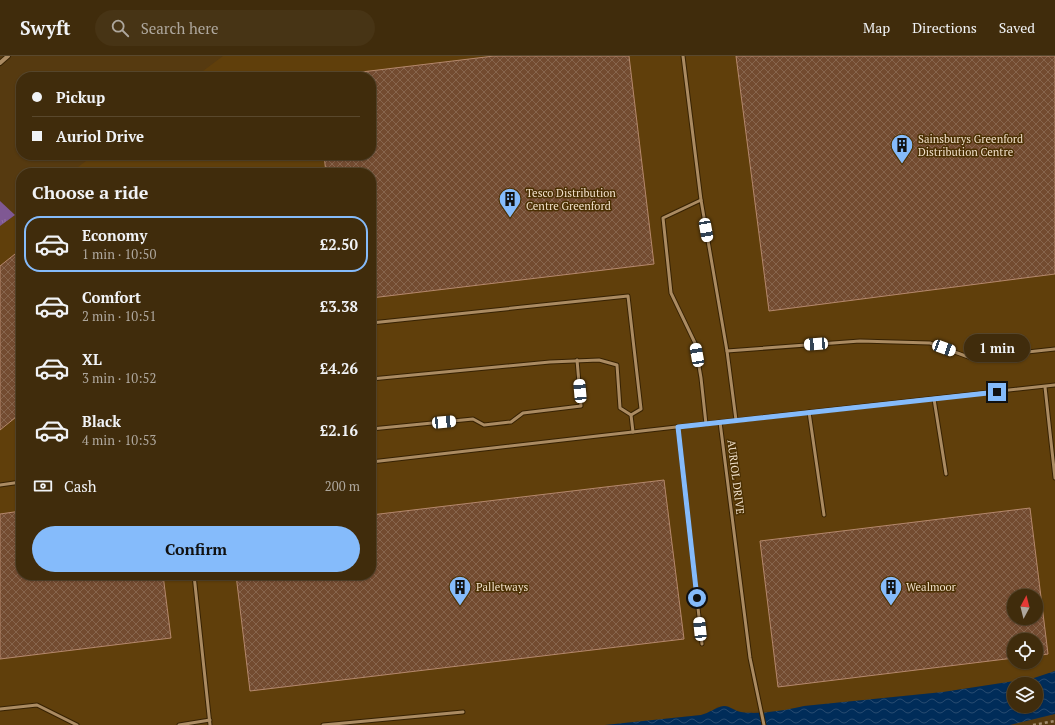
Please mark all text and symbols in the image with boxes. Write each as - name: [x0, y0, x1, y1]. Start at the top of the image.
- search box: [95, 10, 375, 46]
- text: Swyft: [20, 15, 71, 40]
- icon: search: [109, 17, 131, 39]
- text: Search here: [141, 18, 219, 38]
- text: Map: [863, 18, 890, 37]
- text: Directions: [912, 18, 977, 37]
- text: Saved: [999, 18, 1035, 37]
- text: Pickup: [56, 87, 105, 107]
- text: Auriol Drive: [56, 126, 144, 146]
- building icon: Sainsburys Greenford Distribution Centre: [889, 132, 915, 165]
- place label: Sainsburys Greenford Distribution Centre: [918, 132, 1023, 159]
- text: Choose a ride: [32, 180, 148, 204]
- building icon: Tesco Distribution Centre Greenford: [497, 186, 523, 219]
- place label: Tesco Distribution Centre Greenford: [526, 186, 616, 213]
- car: [698, 217, 714, 243]
- text: Economy: [82, 225, 147, 245]
- icon: car: [34, 226, 70, 262]
- text: £2.50: [320, 234, 358, 254]
- text: 1 min · 10:50: [82, 245, 156, 263]
- text: Comfort: [82, 287, 141, 307]
- icon: car: [34, 288, 70, 324]
- text: £3.38: [320, 296, 358, 316]
- text: 2 min · 10:51: [82, 307, 156, 325]
- callout: 1 min: [964, 334, 1030, 362]
- car: [804, 337, 828, 351]
- car: [931, 338, 957, 358]
- text: 1 min: [979, 339, 1015, 357]
- car: [689, 342, 705, 368]
- text: XL: [82, 349, 102, 369]
- icon: car: [34, 350, 70, 386]
- text: £4.26: [320, 358, 358, 378]
- text: 3 min · 10:52: [82, 369, 156, 387]
- car: [573, 379, 587, 403]
- route end: [988, 383, 1006, 401]
- text: Black: [82, 411, 121, 431]
- icon: car: [34, 412, 70, 448]
- car: [432, 415, 456, 429]
- text: £2.16: [320, 420, 358, 440]
- text: 4 min · 10:53: [82, 431, 156, 449]
- street label: AURIOL DRIVE: [724, 439, 748, 515]
- icon: cash: [32, 475, 54, 497]
- text: Cash: [64, 476, 97, 496]
- text: 200 m: [325, 477, 360, 495]
- button: Confirm: [32, 526, 360, 572]
- building icon: Palletways: [447, 574, 473, 607]
- building icon: Wealmoor: [878, 574, 904, 607]
- place label: Palletways: [476, 580, 528, 594]
- place label: Wealmoor: [906, 580, 957, 594]
- route start: [688, 589, 706, 607]
- north arrow: [1007, 589, 1043, 625]
- map controls: [1007, 589, 1043, 713]
- car: [693, 616, 707, 642]
- button: locate: [1007, 633, 1043, 669]
- button: layers: [1007, 677, 1043, 713]

